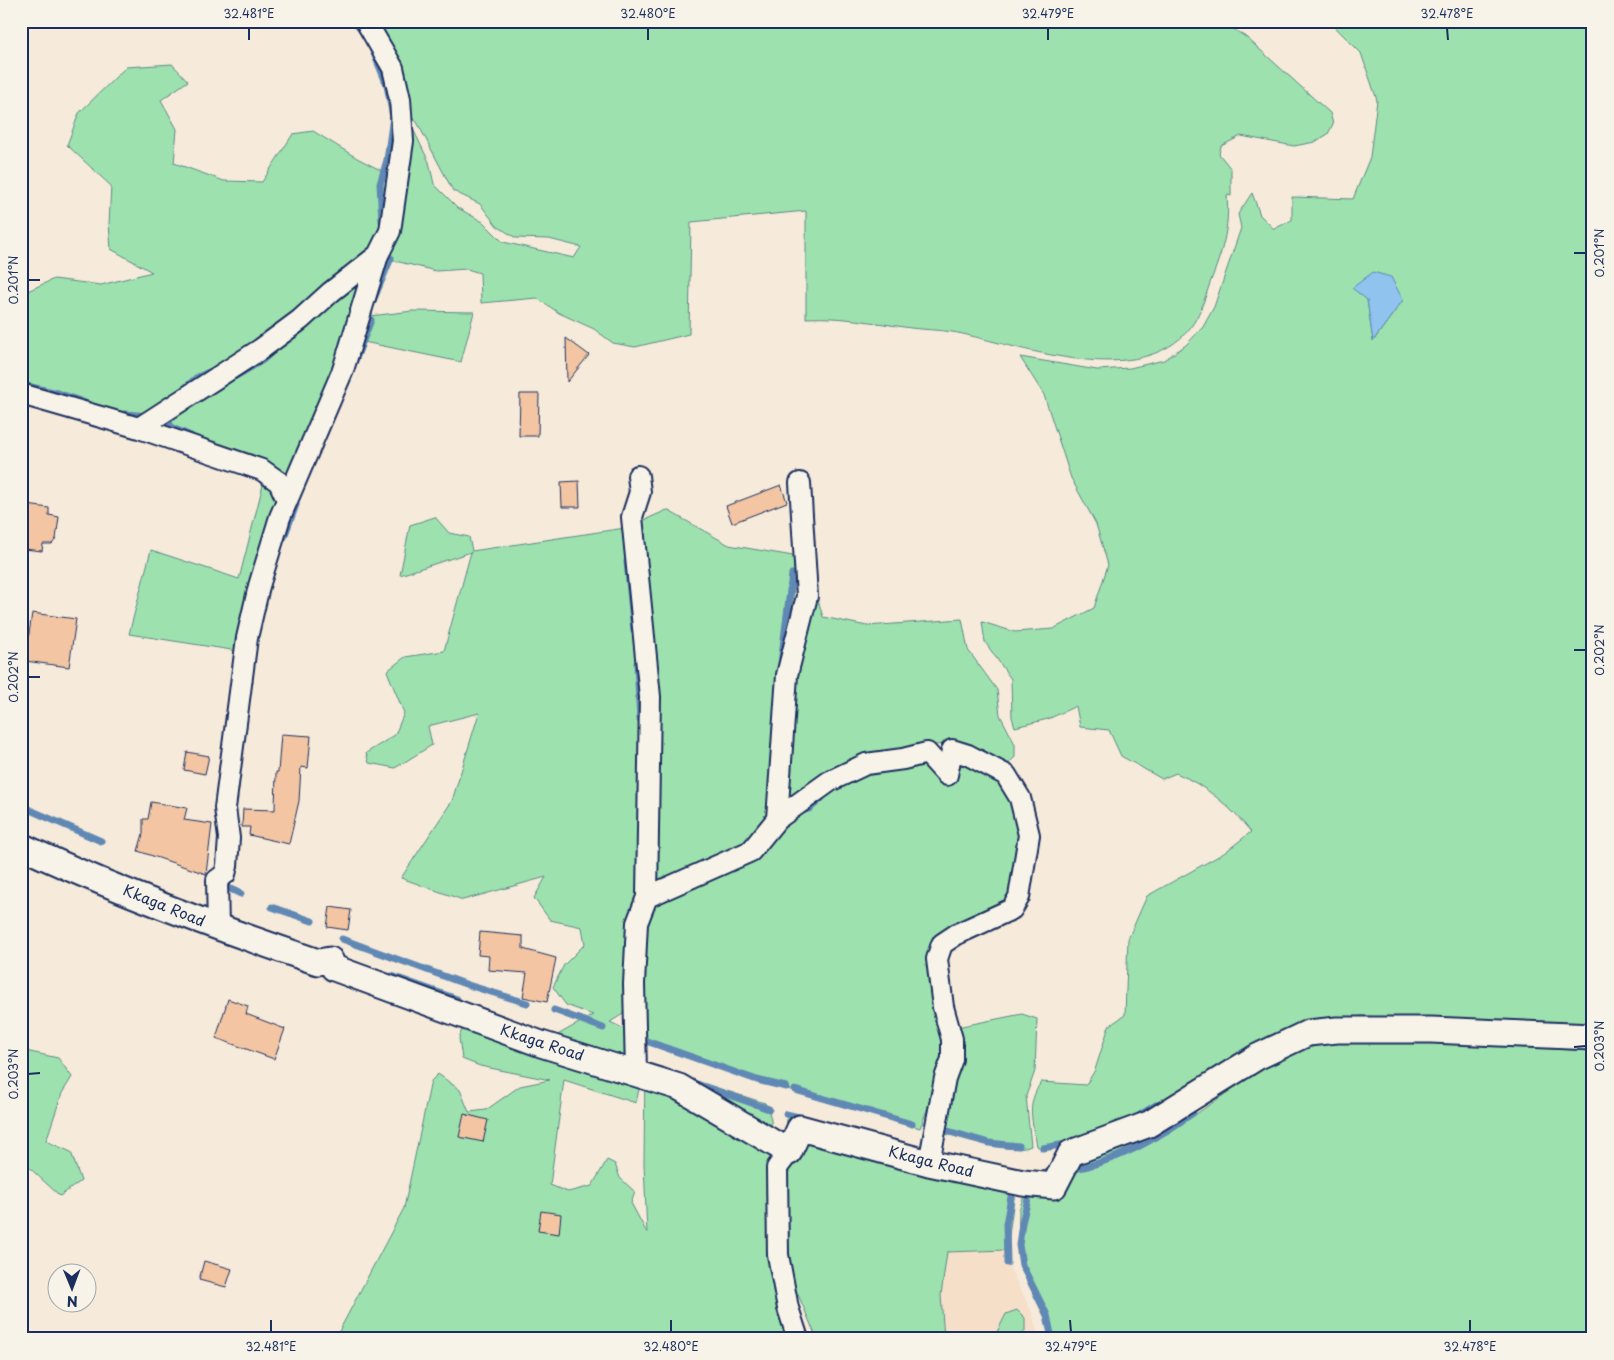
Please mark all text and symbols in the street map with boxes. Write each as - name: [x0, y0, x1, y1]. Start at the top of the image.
- text: 32.481°E: [223, 4, 275, 22]
- text: 32.480°E: [620, 4, 676, 22]
- text: 32.479°E: [1022, 4, 1074, 22]
- text: 32.478°E: [1421, 4, 1473, 22]
- text: 0.201°N: [1590, 229, 1608, 277]
- text: 0.201°N: [4, 256, 22, 304]
- text: 0.202°N: [1590, 624, 1608, 676]
- text: 0.202°N: [4, 651, 22, 703]
- street label: Kkaga Road: [120, 878, 209, 932]
- street label: Kkaga Road: [498, 1017, 587, 1066]
- text: 0.203°N: [1590, 1021, 1608, 1071]
- text: 0.203°N: [4, 1049, 22, 1099]
- street label: Kkaga Road: [886, 1139, 976, 1182]
- north arrow: [48, 1262, 98, 1312]
- text: N: [67, 1291, 78, 1312]
- text: 32.481°E: [245, 1337, 297, 1355]
- text: 32.480°E: [643, 1337, 699, 1355]
- text: 32.479°E: [1045, 1337, 1097, 1355]
- text: 32.478°E: [1444, 1337, 1496, 1355]

